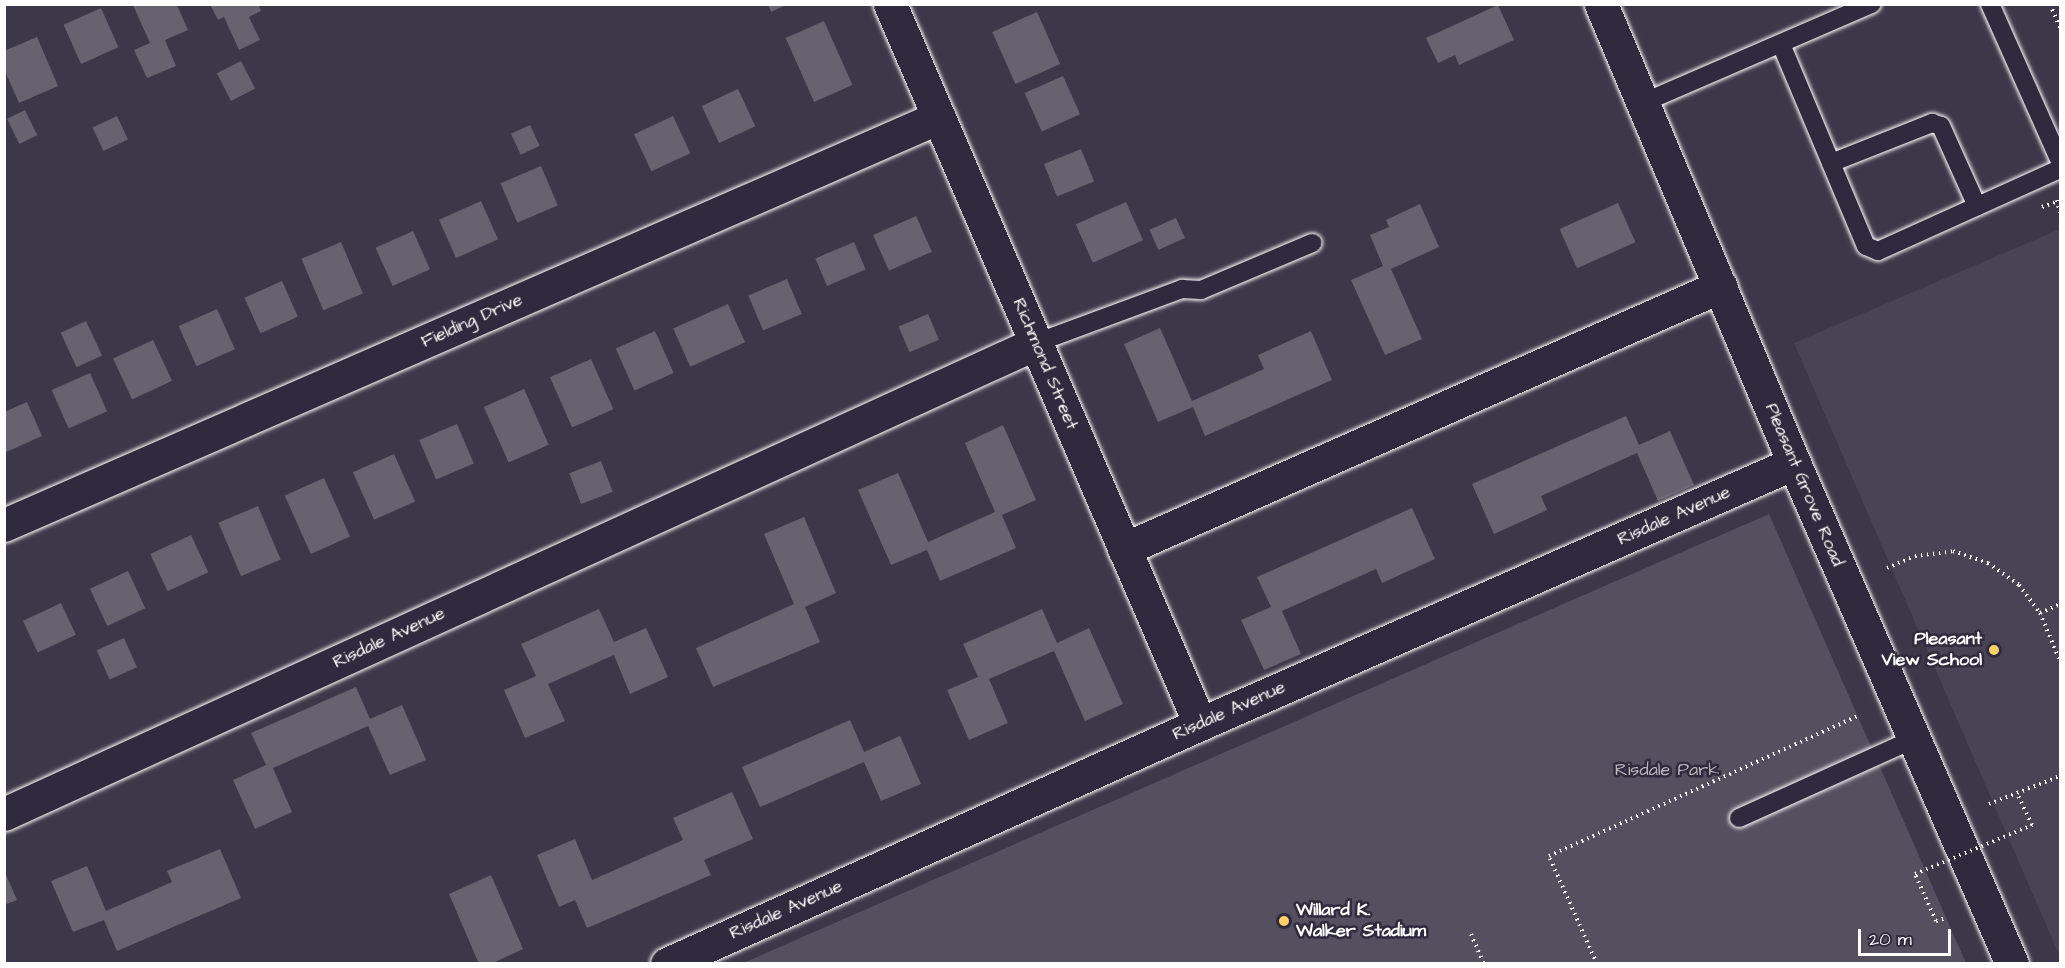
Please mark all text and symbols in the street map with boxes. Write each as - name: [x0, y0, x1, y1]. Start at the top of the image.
- street label: Fielding Drive: [418, 289, 526, 353]
- street label: Richmond Street: [1008, 295, 1082, 433]
- street label: Pleasant Grove Road: [1760, 400, 1848, 570]
- street label: Risdale Avenue: [1614, 481, 1734, 551]
- street label: Risdale Avenue: [329, 603, 449, 673]
- place label: Pleasant View School: [1882, 629, 1982, 672]
- marker: Pleasant View School: [1987, 643, 2001, 657]
- street label: Risdale Avenue: [1169, 676, 1289, 746]
- park label: Risdale Park: [1615, 759, 1719, 781]
- street label: Risdale Avenue: [726, 875, 846, 945]
- place label: Willard K. Walker Stadium: [1296, 900, 1426, 942]
- marker: Willard K. Walker Stadium: [1277, 914, 1291, 928]
- scale bar: [1861, 917, 1954, 955]
- text: 20 m: [1869, 927, 1912, 952]

